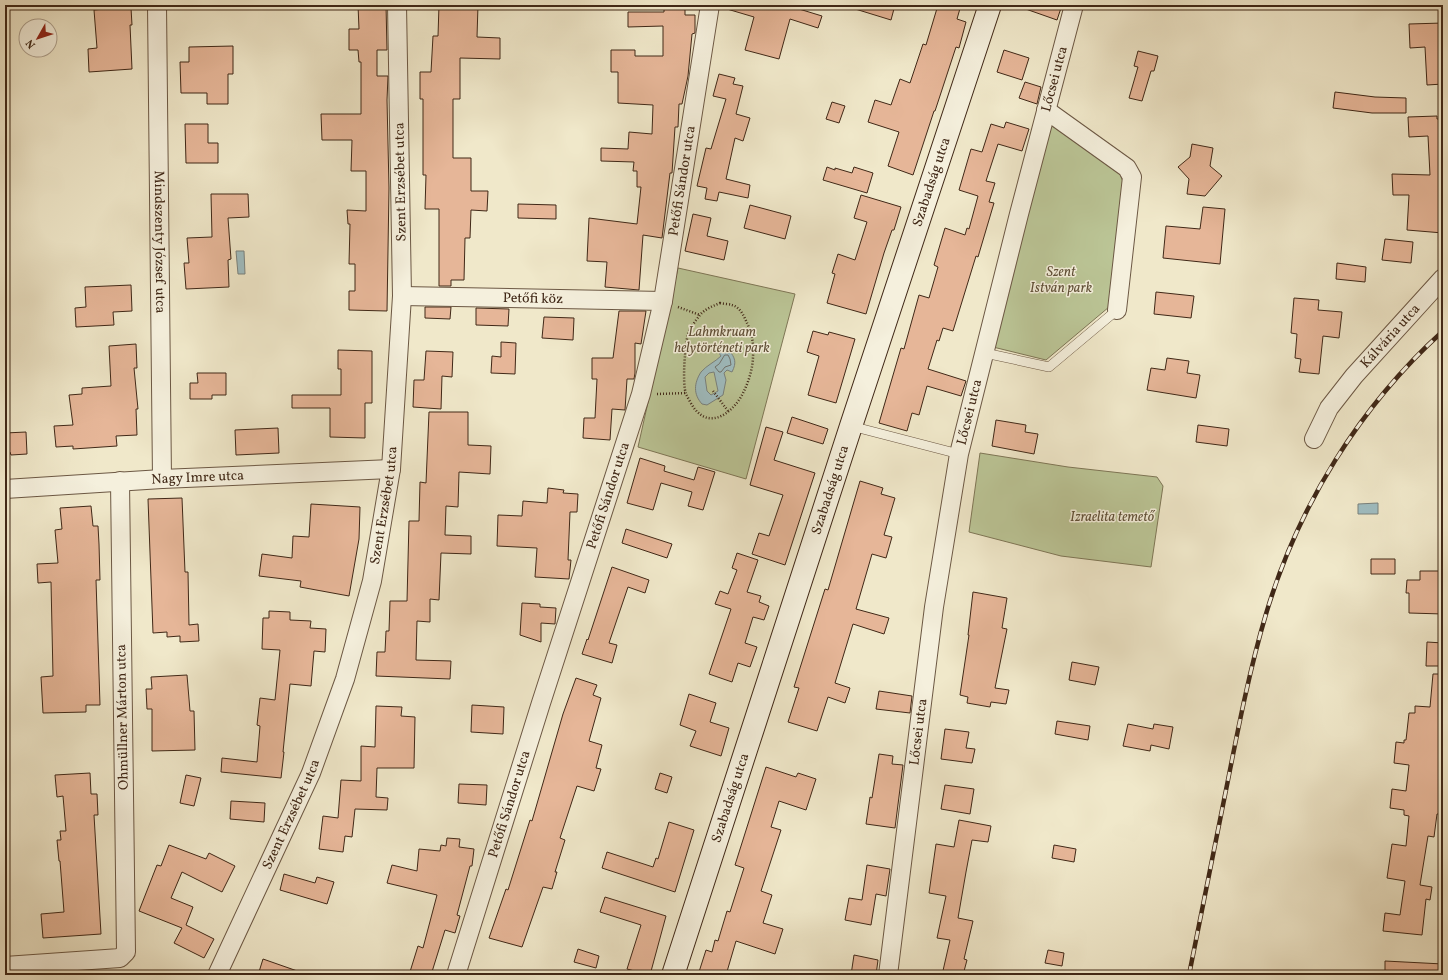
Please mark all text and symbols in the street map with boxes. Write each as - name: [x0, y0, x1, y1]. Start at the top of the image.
- north arrow: [18, 18, 58, 58]
- text: N: [23, 36, 40, 51]
- street label: Lőcsei utca: [1037, 44, 1072, 114]
- street label: Szent Erzsébet utca: [390, 122, 412, 242]
- street label: Petőfi Sándor utca: [664, 124, 700, 237]
- street label: Szabadság utca: [908, 135, 955, 229]
- street label: Mindszenty József utca: [149, 170, 170, 314]
- park label: Szent István park: [1030, 263, 1093, 298]
- street label: Petőfi köz: [503, 288, 563, 309]
- street label: Kálvária utca: [1356, 300, 1425, 372]
- park label: Lahmkruam helytörténeti park: [674, 323, 770, 358]
- street label: Lőcsei utca: [952, 377, 987, 447]
- street label: Petőfi Sándor utca: [582, 440, 634, 551]
- street label: Szabadság utca: [807, 443, 854, 537]
- street label: Szent Erzsébet utca: [365, 446, 402, 566]
- street label: Nagy Imre utca: [151, 466, 245, 489]
- park label: Izraelita temető: [1070, 508, 1156, 527]
- street label: Ohmüllner Márton utca: [112, 644, 134, 790]
- street label: Lőcsei utca: [905, 697, 932, 766]
- street label: Petőfi Sándor utca: [484, 748, 535, 860]
- street label: Szabadság utca: [707, 751, 754, 845]
- street label: Szent Erzsébet utca: [258, 757, 325, 873]

